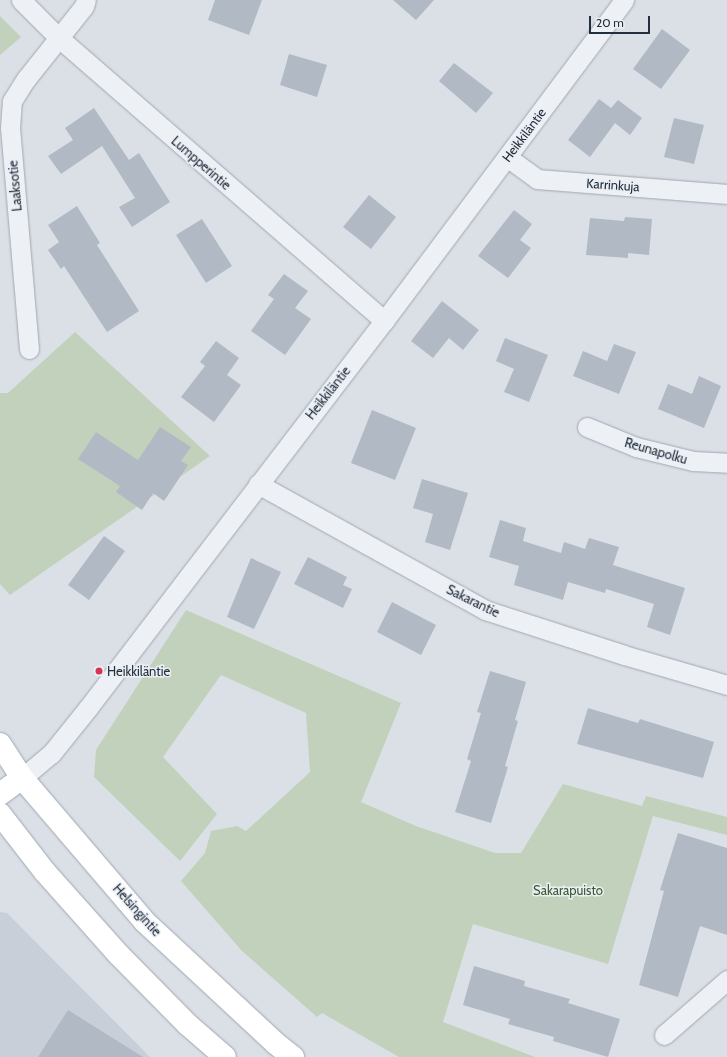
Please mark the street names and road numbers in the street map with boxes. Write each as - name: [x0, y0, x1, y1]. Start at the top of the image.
- street label: Heikkiläntie: [499, 105, 549, 165]
- street label: Lumpperintie: [168, 133, 234, 193]
- street label: Laaksotie: [5, 160, 25, 212]
- street label: Karrinkuja: [586, 175, 640, 195]
- street label: Heikkiläntie: [302, 363, 354, 423]
- street label: Reunapolku: [623, 435, 689, 467]
- street label: Sakarantie: [444, 581, 502, 621]
- street label: Helsingintie: [110, 881, 164, 939]

